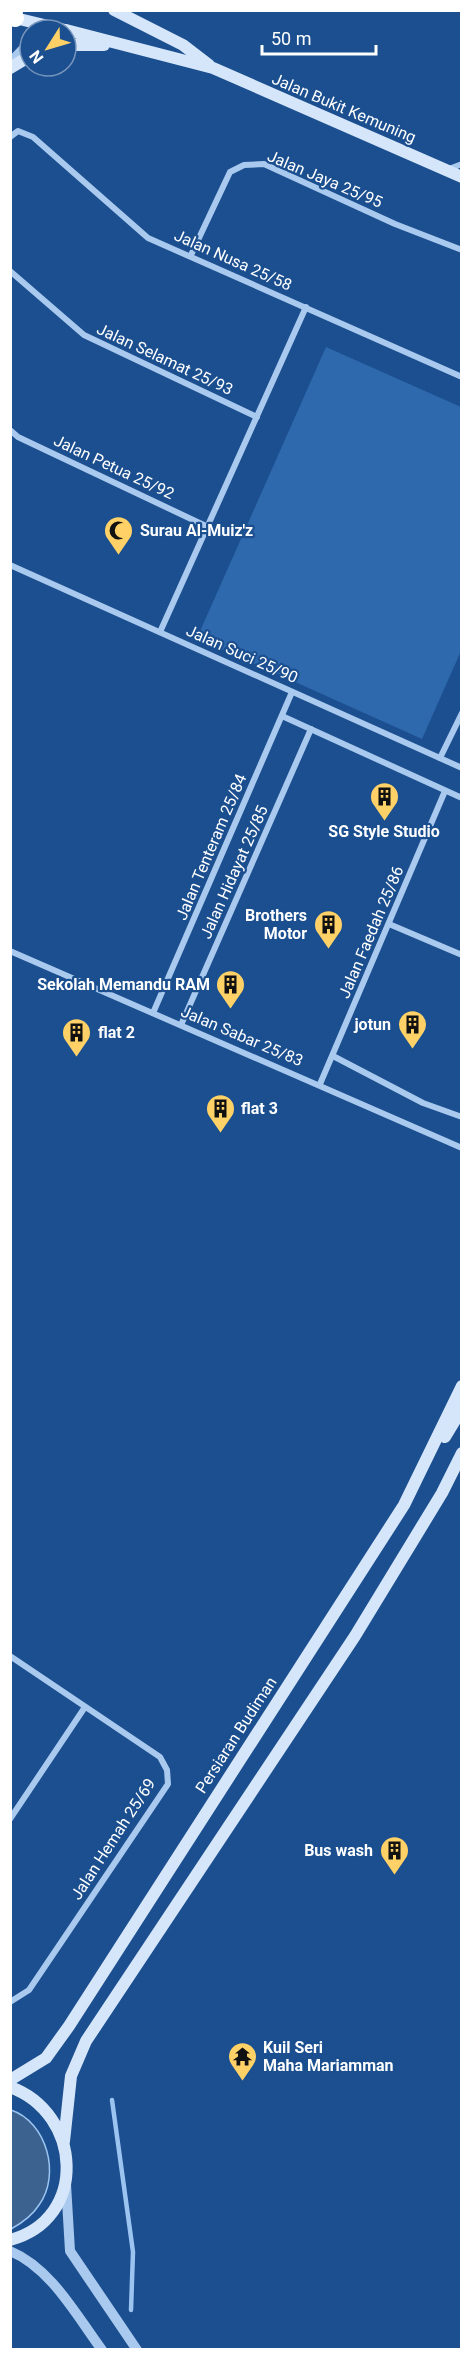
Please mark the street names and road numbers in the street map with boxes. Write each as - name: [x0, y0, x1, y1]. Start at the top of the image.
- street label: Jalan Bukit Kemuning: [269, 69, 419, 147]
- street label: Jalan Jaya 25/95: [265, 146, 385, 212]
- street label: Jalan Nusa 25/58: [171, 226, 295, 294]
- street label: Jalan Selamat 25/93: [94, 319, 236, 399]
- street label: Jalan Petua 25/92: [51, 431, 177, 503]
- street label: Jalan Suci 25/90: [183, 621, 301, 687]
- street label: Jalan Tenteram 25/84: [172, 771, 250, 923]
- street label: Jalan Hidayat 25/85: [196, 802, 272, 942]
- street label: Jalan Faedah 25/86: [335, 863, 407, 1001]
- street label: Jalan Sabar 25/83: [178, 1002, 306, 1070]
- street label: Persiaran Budiman: [191, 1673, 281, 1797]
- street label: Jalan Hemah 25/69: [67, 1775, 159, 1903]

